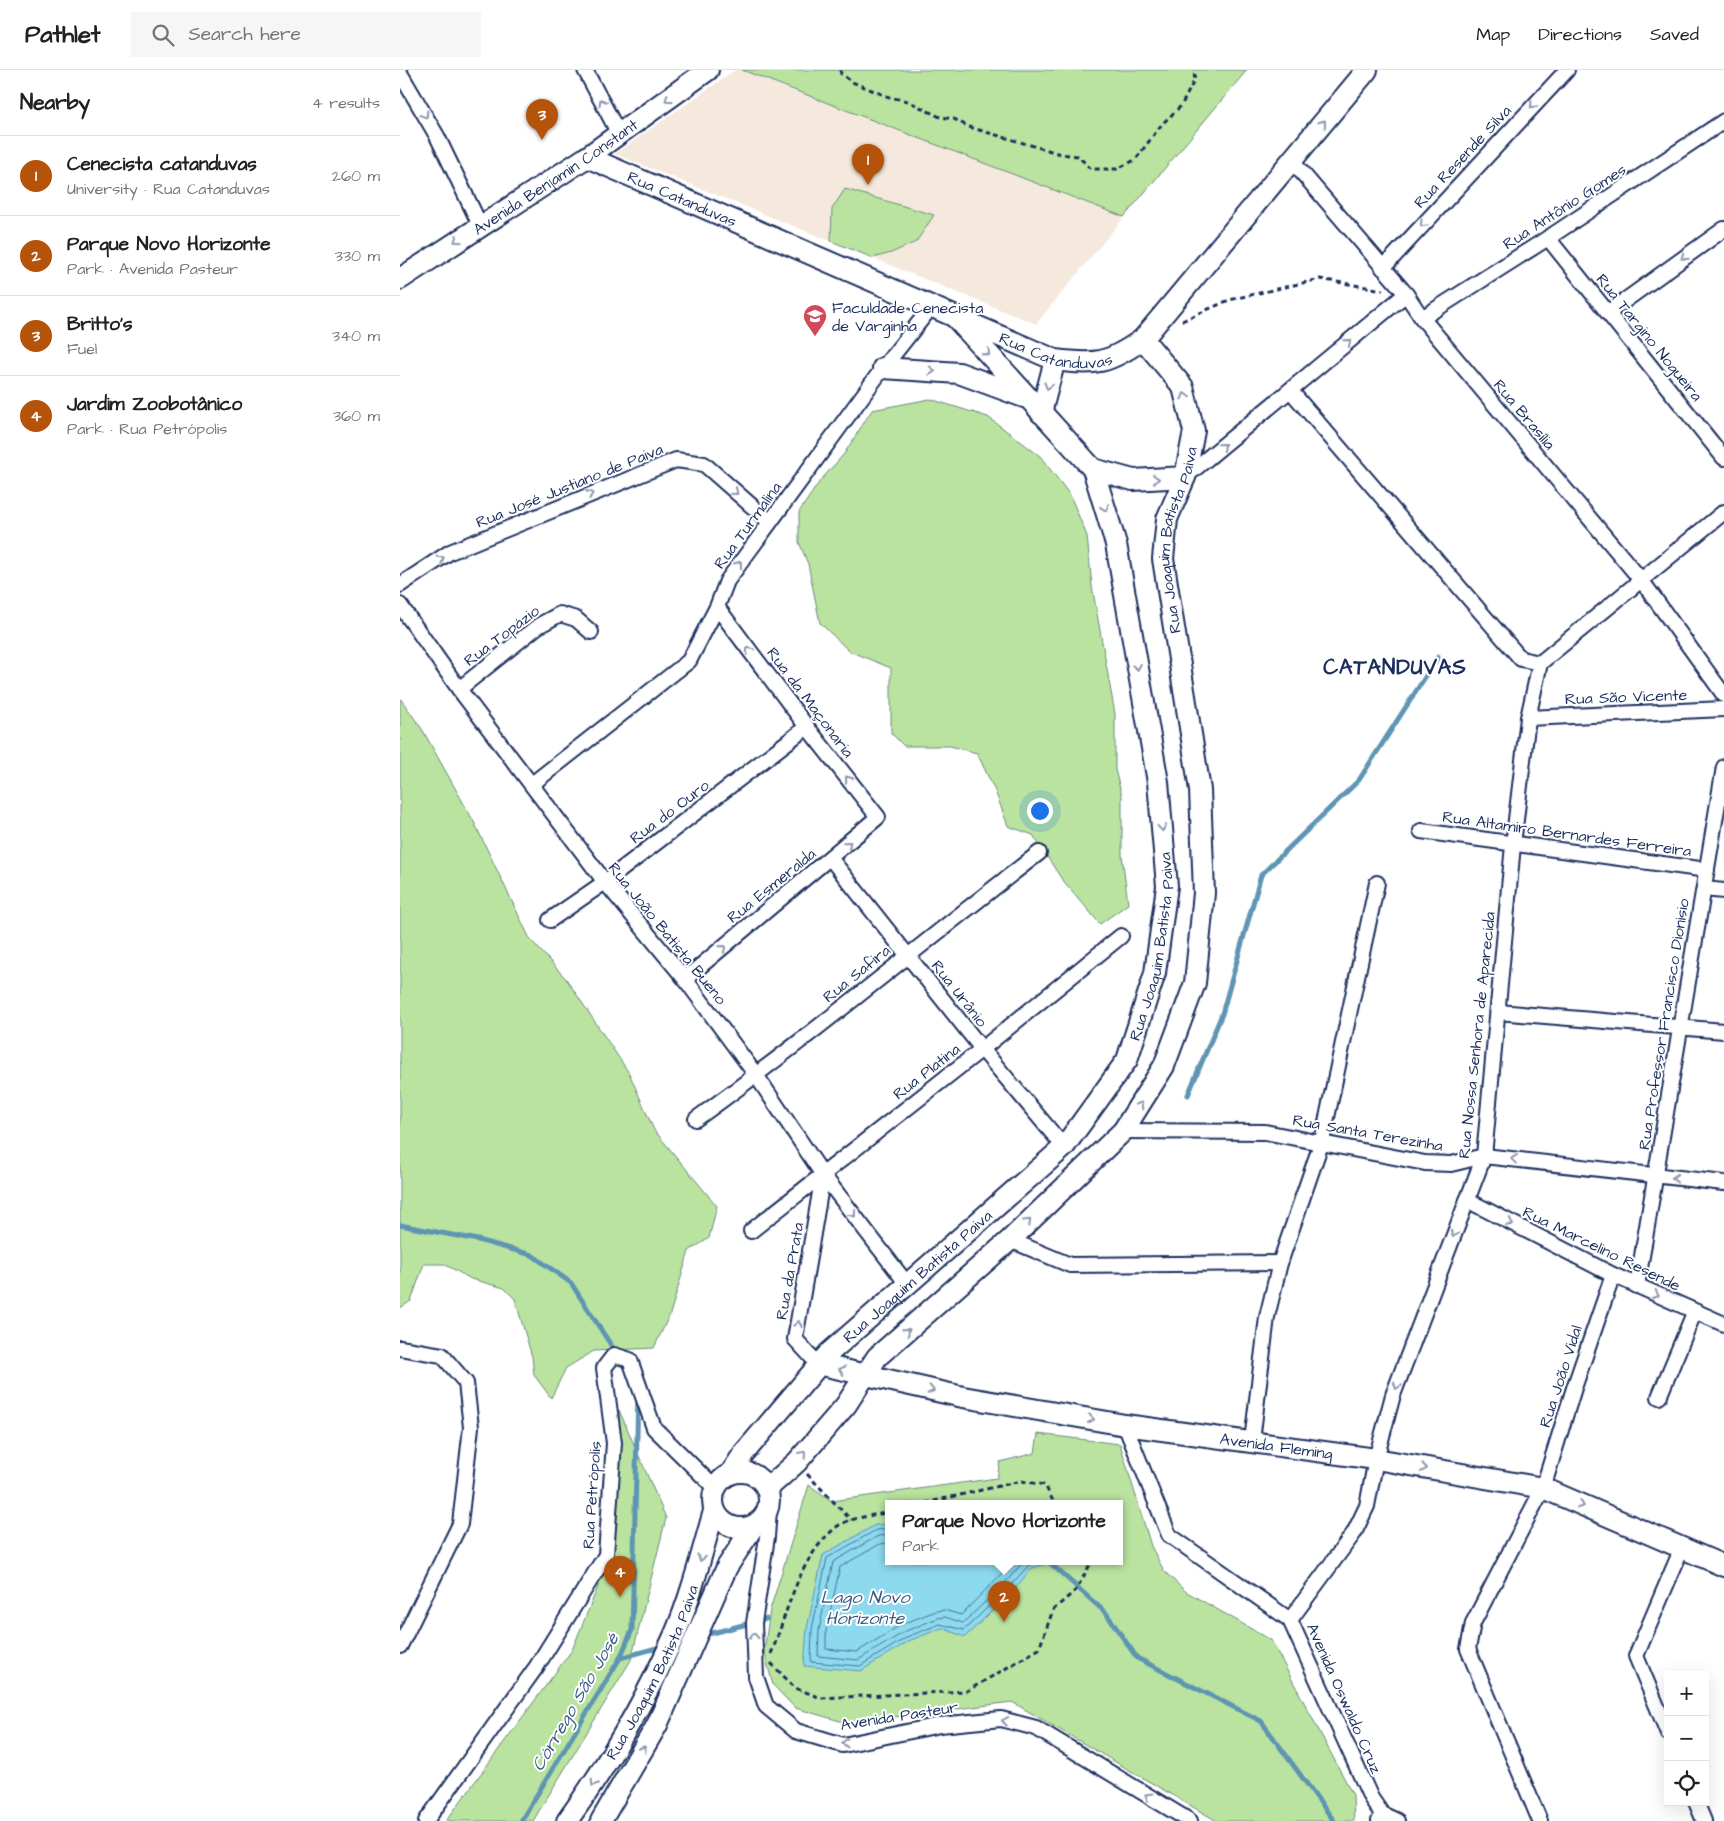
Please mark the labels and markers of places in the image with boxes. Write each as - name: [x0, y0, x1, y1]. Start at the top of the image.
- pin: 3: [526, 99, 558, 140]
- pin: 1: [852, 144, 884, 185]
- place label: Faculdade Cenecista de Varginha: [832, 297, 983, 338]
- school or university icon: Faculdade Cenecista de Varginha: [802, 303, 828, 337]
- pin: 4: [604, 1556, 636, 1597]
- pin: 2: [988, 1581, 1020, 1622]

